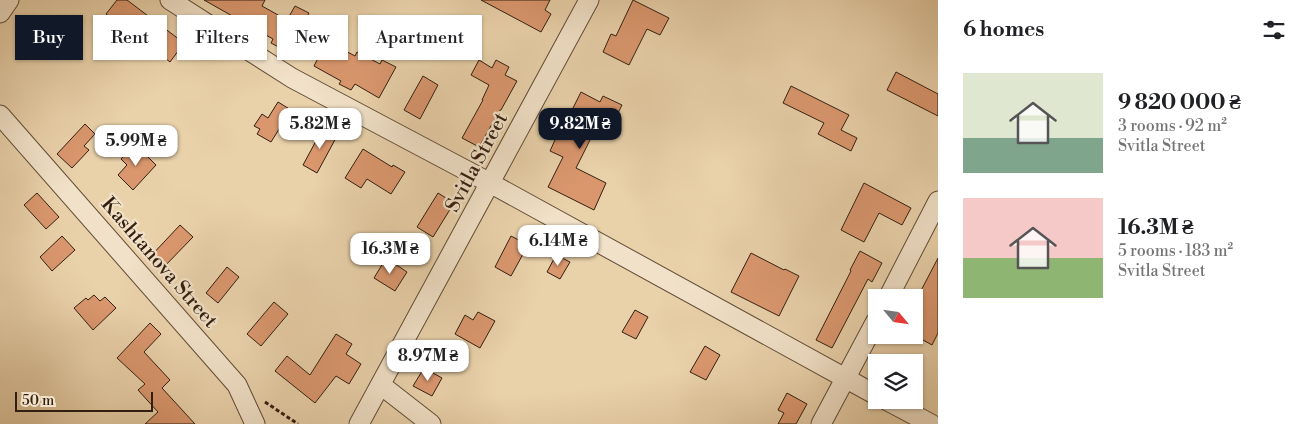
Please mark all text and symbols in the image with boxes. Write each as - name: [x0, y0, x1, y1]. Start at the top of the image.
- chip: Buy: [15, 15, 83, 60]
- chip: Rent: [93, 15, 167, 60]
- chip: Filters: [177, 15, 267, 60]
- chip: New: [277, 15, 348, 60]
- chip: Apartment: [358, 15, 482, 60]
- icon: filters: [1260, 16, 1288, 44]
- text: 6 homes: [963, 17, 1044, 43]
- text: 9 820 000 ₴: [1118, 90, 1241, 116]
- icon: home: [1003, 93, 1063, 153]
- pin: 5.82M ₴: [274, 108, 366, 150]
- pin: 9.82M ₴: [534, 108, 626, 150]
- street label: Svitla Street: [441, 109, 514, 217]
- text: 5.82M ₴: [290, 114, 350, 134]
- text: 9.82M ₴: [550, 114, 610, 134]
- text: 3 rooms · 92 m²: [1118, 116, 1227, 136]
- pin: 5.99M ₴: [90, 124, 182, 167]
- text: 5.99M ₴: [106, 131, 166, 151]
- text: Svitla Street: [1118, 136, 1205, 156]
- street label: Kashtanova Street: [95, 193, 222, 333]
- text: 16.3M ₴: [1118, 215, 1193, 241]
- icon: home: [1003, 218, 1063, 278]
- pin: 6.14M ₴: [512, 224, 604, 267]
- text: 6.14M ₴: [529, 231, 587, 251]
- pin: 16.3M ₴: [344, 232, 436, 275]
- text: 16.3M ₴: [361, 239, 419, 259]
- text: 5 rooms · 183 m²: [1118, 241, 1233, 261]
- text: Svitla Street: [1118, 261, 1205, 281]
- north arrow: [868, 289, 922, 344]
- map controls: [868, 289, 923, 409]
- pin: 8.97M ₴: [382, 340, 474, 382]
- text: 8.97M ₴: [398, 346, 458, 366]
- button: layers: [868, 354, 923, 409]
- scale bar: [15, 389, 152, 412]
- text: 50 m: [22, 392, 54, 410]

